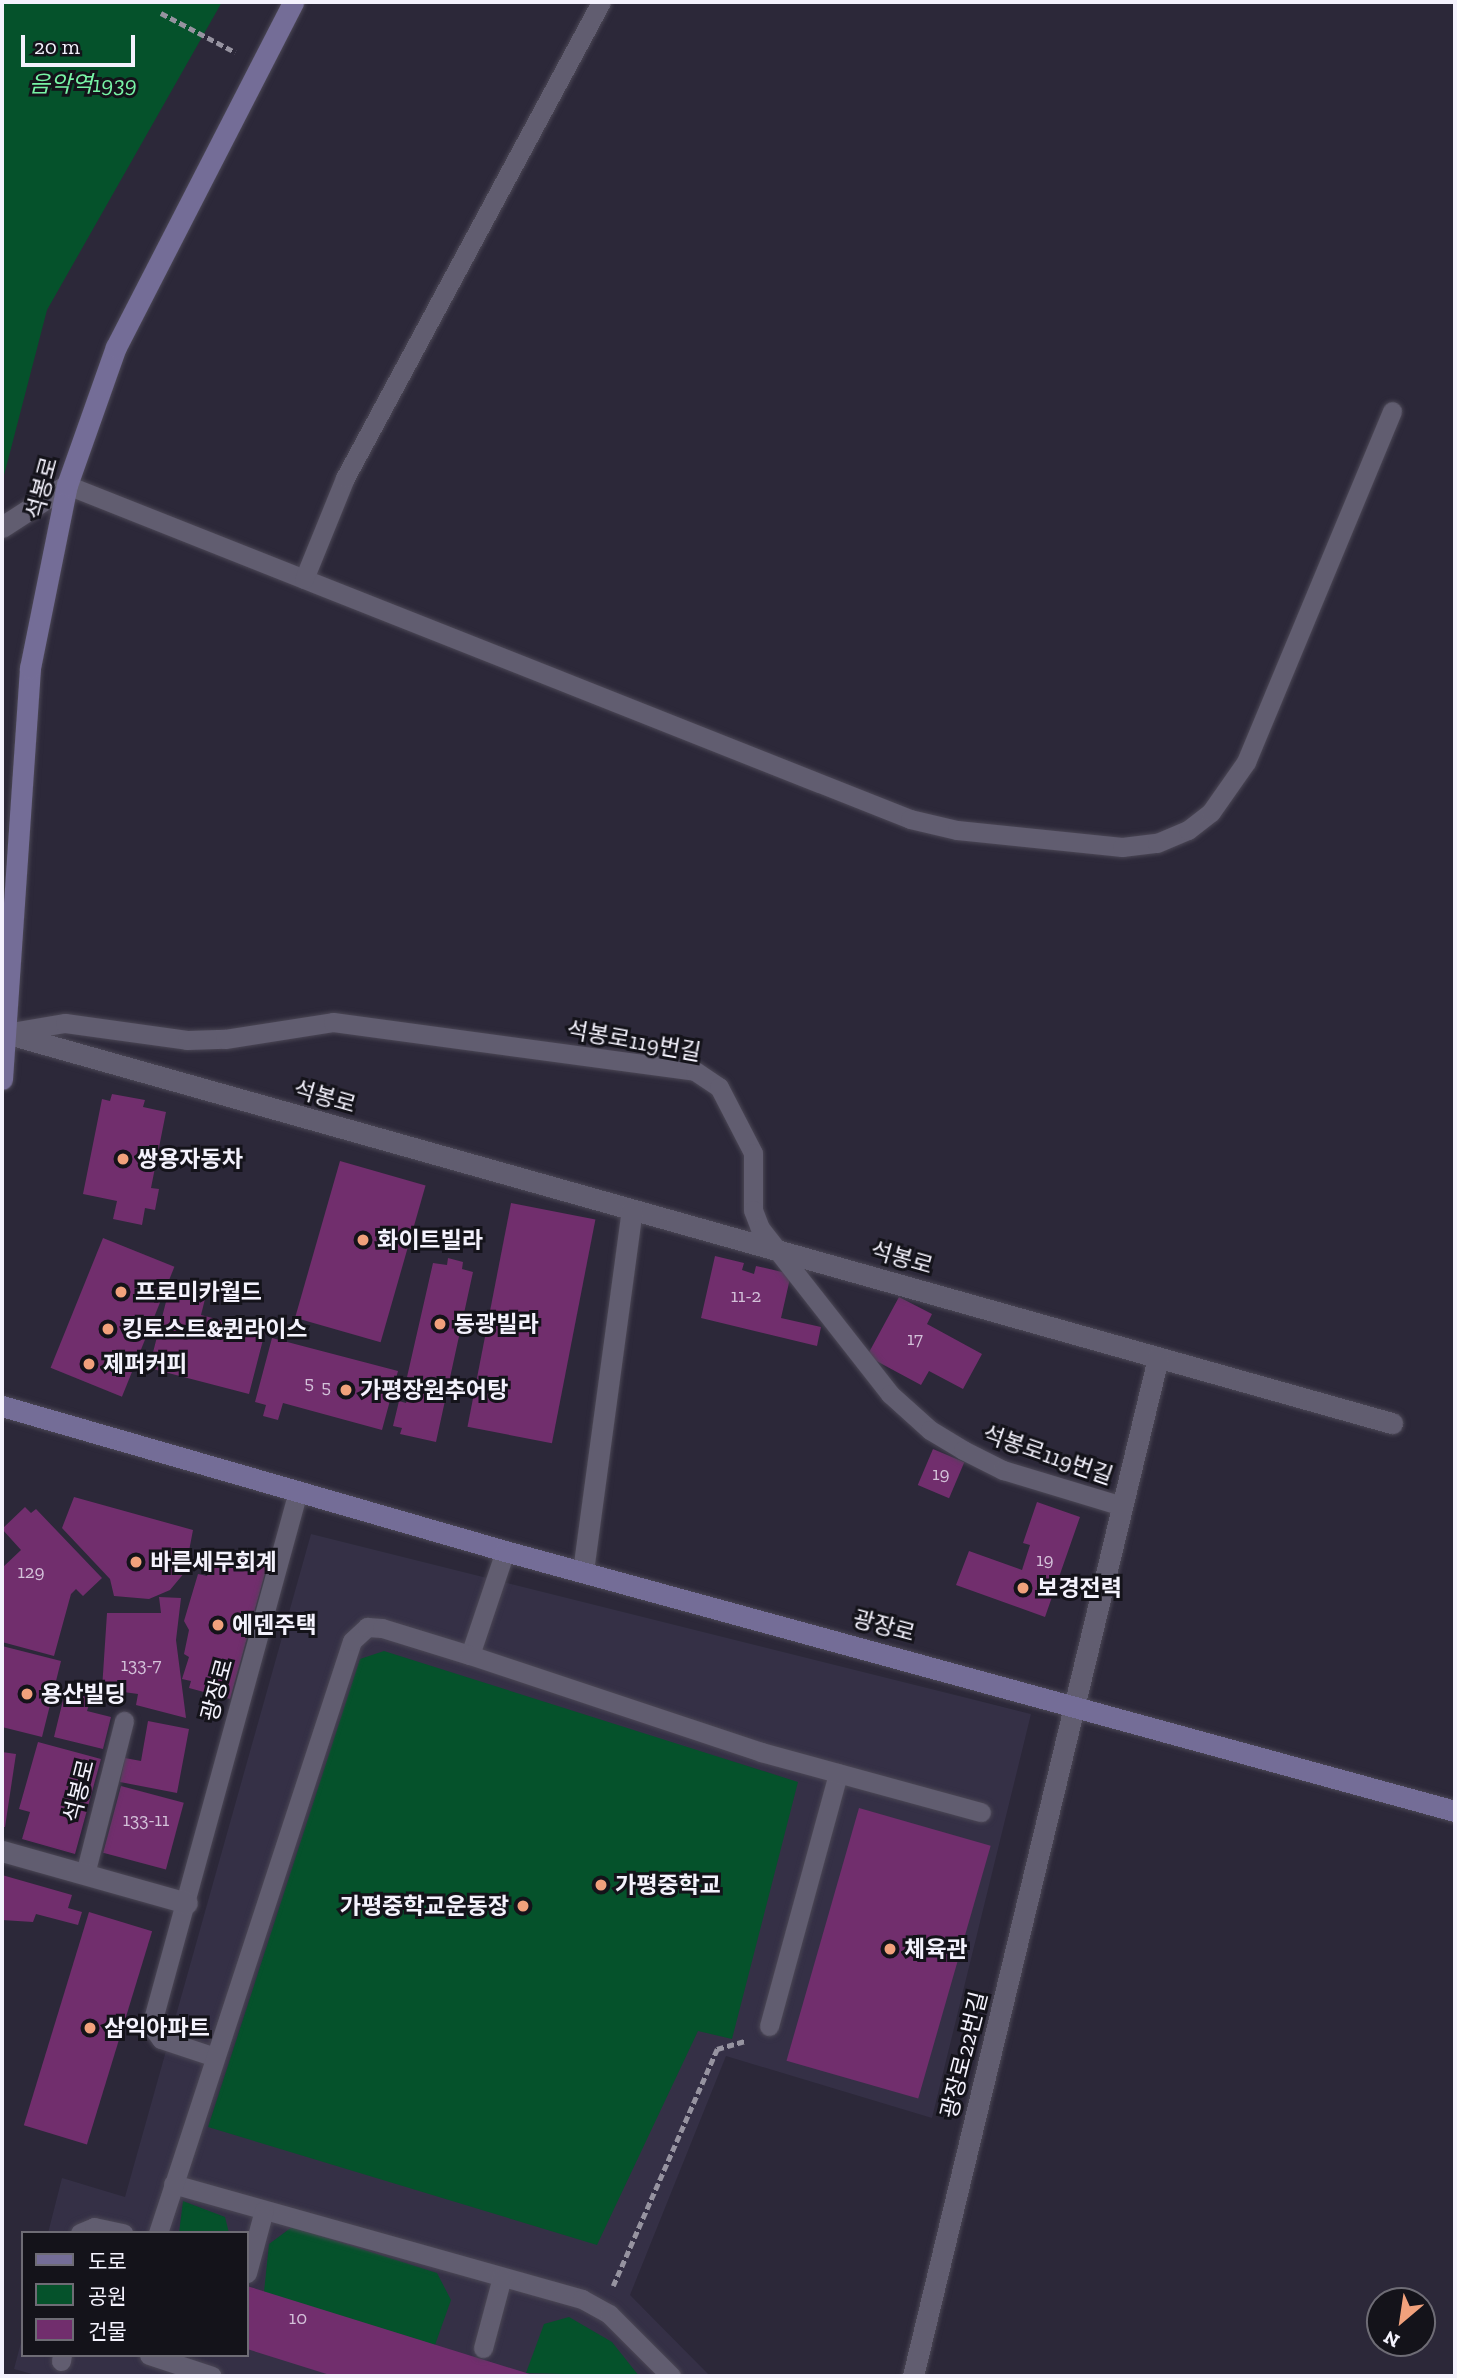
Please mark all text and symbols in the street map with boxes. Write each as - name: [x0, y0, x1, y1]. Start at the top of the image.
- scale bar: [24, 21, 138, 65]
- text: 20 m: [34, 34, 80, 59]
- park label: 음악역1939: [29, 70, 137, 98]
- street label: 석봉로: [20, 454, 64, 522]
- street label: 석봉로119번길: [565, 1016, 703, 1066]
- street label: 석봉로: [291, 1075, 359, 1119]
- place label: 쌍용자동차: [137, 1145, 243, 1173]
- marker: 쌍용자동차: [115, 1151, 131, 1167]
- place label: 화이트빌라: [377, 1226, 483, 1254]
- marker: 화이트빌라: [355, 1232, 371, 1248]
- street label: 석봉로: [868, 1236, 936, 1280]
- place label: 프로미카월드: [135, 1278, 262, 1306]
- marker: 프로미카월드: [113, 1284, 129, 1300]
- house number: 11-2: [731, 1285, 761, 1307]
- place label: 동광빌라: [454, 1310, 539, 1338]
- place label: 킹토스트&퀸라이스: [122, 1315, 307, 1343]
- marker: 동광빌라: [432, 1316, 448, 1332]
- marker: 킹토스트&퀸라이스: [100, 1321, 116, 1337]
- house number: 17: [907, 1328, 923, 1350]
- place label: 제퍼커피: [103, 1350, 188, 1378]
- marker: 제퍼커피: [81, 1356, 97, 1372]
- house number: 5: [304, 1372, 314, 1394]
- house number: 5: [321, 1376, 331, 1398]
- place label: 가평장원추어탕: [360, 1376, 508, 1404]
- marker: 가평장원추어탕: [338, 1382, 354, 1398]
- street label: 석봉로119번길: [979, 1420, 1117, 1490]
- house number: 19: [932, 1463, 950, 1485]
- place label: 바른세무회계: [150, 1548, 277, 1576]
- house number: 19: [1036, 1549, 1054, 1571]
- marker: 바른세무회계: [128, 1554, 144, 1570]
- house number: 129: [17, 1561, 45, 1583]
- place label: 보경전력: [1037, 1574, 1122, 1602]
- marker: 보경전력: [1015, 1580, 1031, 1596]
- street label: 광장로: [850, 1604, 918, 1648]
- place label: 에덴주택: [232, 1611, 317, 1639]
- marker: 에덴주택: [210, 1617, 226, 1633]
- house number: 133-7: [121, 1654, 161, 1676]
- street label: 광장로: [195, 1656, 239, 1724]
- place label: 용산빌딩: [41, 1680, 126, 1708]
- marker: 용산빌딩: [19, 1686, 35, 1702]
- street label: 석봉로: [58, 1757, 100, 1825]
- house number: 133-11: [123, 1809, 169, 1831]
- place label: 가평중학교: [615, 1871, 721, 1899]
- marker: 가평중학교: [593, 1877, 609, 1893]
- place label: 가평중학교운동장: [340, 1892, 509, 1920]
- marker: 가평중학교운동장: [515, 1898, 531, 1914]
- place label: 체육관: [904, 1935, 967, 1963]
- marker: 체육관: [882, 1941, 898, 1957]
- street label: 광장로22번길: [935, 1989, 993, 2121]
- place label: 삼익아파트: [104, 2014, 210, 2042]
- marker: 삼익아파트: [82, 2020, 98, 2036]
- legend: [21, 2231, 248, 2357]
- text: 도로: [88, 2249, 127, 2274]
- text: 공원: [88, 2284, 127, 2309]
- north arrow: [1366, 2287, 1436, 2357]
- house number: 10: [289, 2307, 307, 2329]
- text: 건물: [88, 2319, 127, 2344]
- text: N: [1380, 2325, 1403, 2353]

